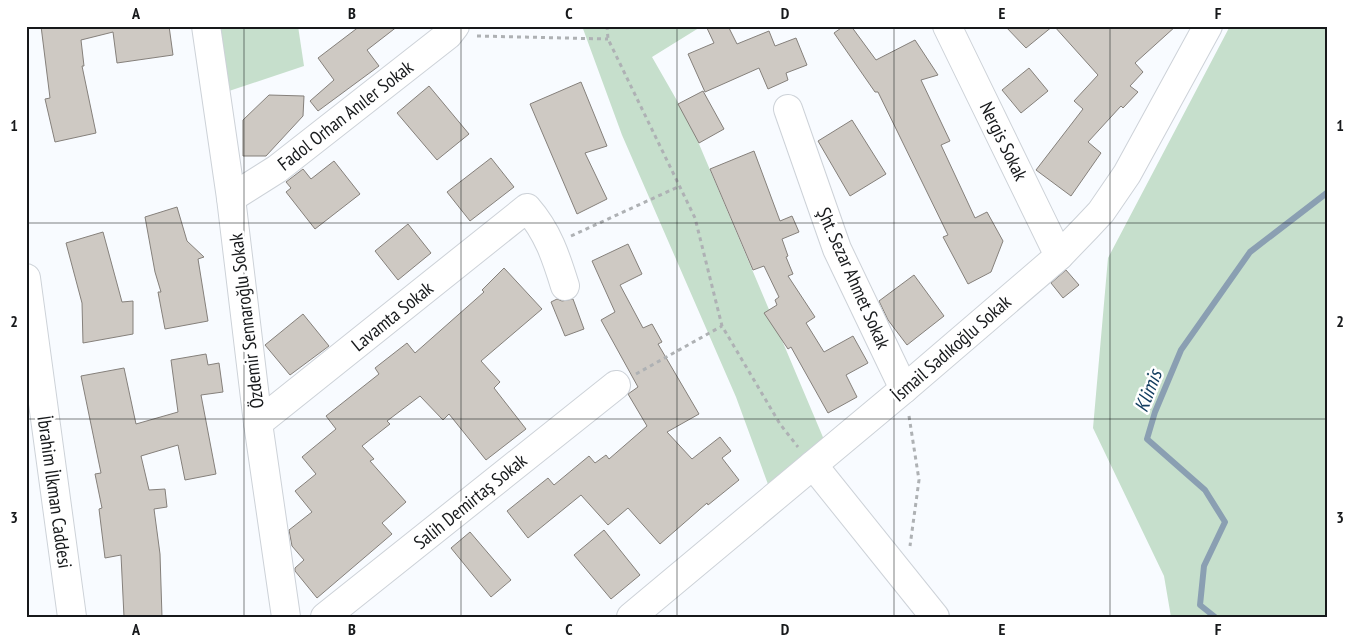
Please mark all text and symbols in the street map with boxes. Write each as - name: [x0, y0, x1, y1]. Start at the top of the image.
- text: A: [131, 3, 141, 23]
- text: B: [348, 3, 356, 23]
- text: C: [565, 3, 573, 23]
- text: D: [781, 3, 790, 23]
- text: E: [999, 3, 1006, 23]
- text: F: [1215, 3, 1222, 23]
- street label: Fadol Orhan Anıler Sokak: [272, 54, 418, 175]
- street label: Nergis Sokak: [975, 98, 1034, 185]
- text: 1: [10, 115, 18, 135]
- text: 1: [1336, 115, 1344, 135]
- street label: Şht. Sezar Ahmet Sokak: [812, 204, 896, 353]
- street label: Özdemir Sennaroğlu Sokak: [223, 232, 269, 410]
- street label: Lavamta Sokak: [346, 275, 438, 356]
- street label: İsmail Sadıkoğlu Sokak: [886, 289, 1016, 406]
- text: 2: [10, 311, 18, 331]
- text: 2: [1336, 311, 1344, 331]
- water label: Klimis: [1128, 364, 1169, 416]
- street label: İbrahim İlkman Caddesi: [32, 414, 78, 570]
- street label: Salih Demirtaş Sokak: [409, 448, 532, 554]
- text: 3: [10, 507, 18, 527]
- text: 3: [1336, 507, 1344, 527]
- text: A: [131, 619, 141, 639]
- text: B: [348, 619, 356, 639]
- text: C: [565, 619, 573, 639]
- text: D: [781, 619, 790, 639]
- text: E: [999, 619, 1006, 639]
- text: F: [1215, 619, 1222, 639]

